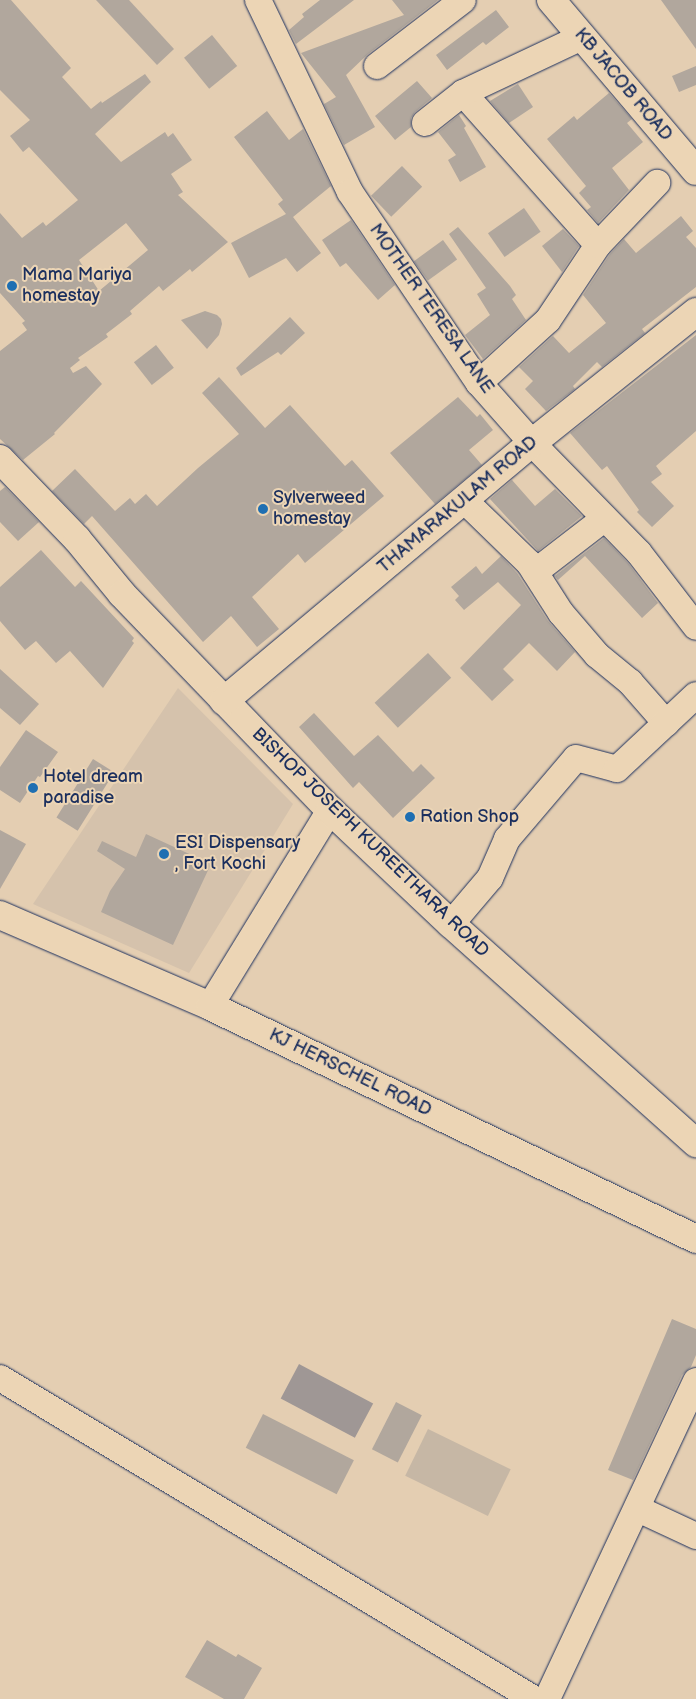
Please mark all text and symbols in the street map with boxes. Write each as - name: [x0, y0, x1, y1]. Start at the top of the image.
- street label: KB JACOB ROAD: [569, 24, 677, 146]
- street label: MOTHER TERESA LANE: [364, 220, 498, 398]
- place label: Mama Mariya homestay: [22, 265, 132, 308]
- marker: Mama Mariya homestay: [6, 280, 18, 292]
- street label: THAMARAKULAM ROAD: [374, 432, 542, 578]
- place label: Sylverweed homestay: [273, 488, 365, 530]
- marker: Sylverweed homestay: [257, 503, 269, 515]
- street label: BISHOP JOSEPH KUREETHARA ROAD: [247, 723, 493, 963]
- place label: Hotel dream paradise: [43, 767, 143, 810]
- marker: Hotel dream paradise: [27, 782, 39, 794]
- place label: Ration Shop: [420, 806, 519, 828]
- marker: Ration Shop: [404, 811, 416, 823]
- place label: ESI Dispensary , Fort Kochi: [175, 833, 300, 876]
- marker: ESI Dispensary , Fort Kochi: [157, 847, 171, 861]
- street label: KJ HERSCHEL ROAD: [265, 1024, 435, 1122]

